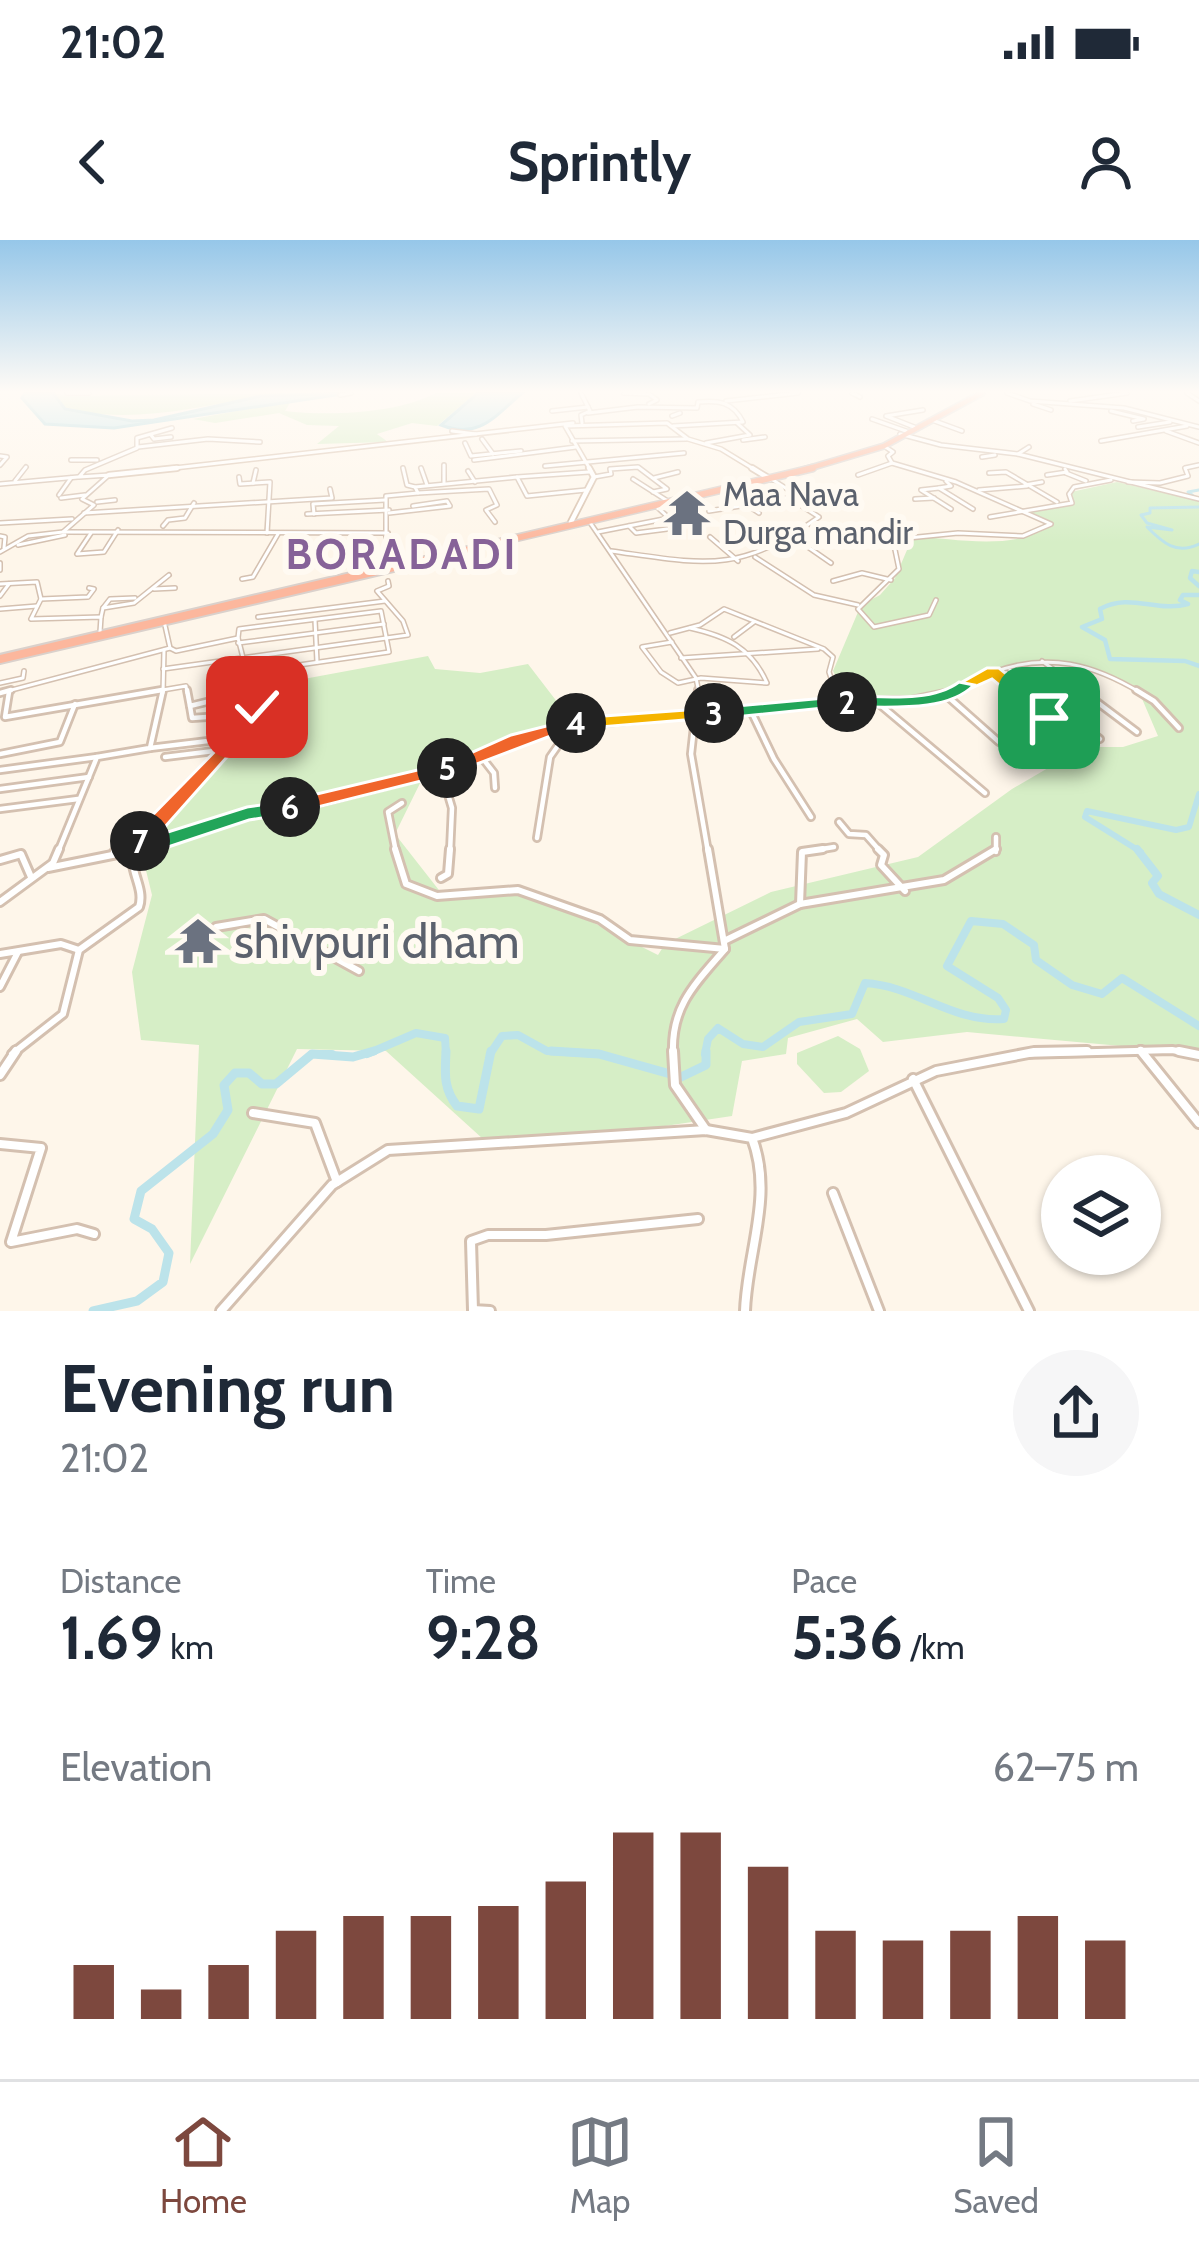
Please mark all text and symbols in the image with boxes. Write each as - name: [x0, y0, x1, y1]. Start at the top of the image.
- text: 21:02: [60, 15, 166, 69]
- icon: back: [60, 129, 126, 195]
- text: Sprintly: [508, 129, 691, 195]
- icon: person: [1073, 129, 1139, 195]
- place label: Maa Nava Durga mandir: [723, 474, 914, 552]
- temple icon: Maa Nava Durga mandir: [662, 488, 712, 538]
- district label: BORADADI: [286, 528, 518, 580]
- pin: [206, 656, 308, 758]
- pin: [998, 667, 1100, 769]
- pin: 2: [817, 672, 877, 732]
- icon: check: [224, 674, 290, 740]
- text: 2: [838, 682, 856, 722]
- pin: 3: [684, 683, 744, 743]
- icon: arrive: [1016, 685, 1082, 751]
- pin: 4: [546, 693, 606, 753]
- text: 3: [705, 693, 723, 733]
- text: 4: [566, 703, 586, 743]
- pin: 5: [417, 738, 477, 798]
- text: 5: [438, 748, 456, 788]
- pin: 6: [260, 777, 320, 837]
- text: 6: [281, 787, 299, 827]
- pin: 7: [110, 811, 170, 871]
- text: 7: [132, 821, 148, 861]
- place label: shivpuri dham: [234, 912, 520, 970]
- temple icon: shivpuri dham: [173, 916, 223, 966]
- map controls: [1041, 1155, 1161, 1275]
- button: layers: [1041, 1155, 1161, 1275]
- text: Evening run: [60, 1348, 395, 1429]
- button: share: [1013, 1350, 1139, 1476]
- text: 21:02: [60, 1434, 149, 1482]
- text: Distance: [60, 1561, 181, 1601]
- text: Time: [426, 1561, 496, 1601]
- text: Pace: [791, 1561, 857, 1601]
- text: 1.69: [60, 1601, 163, 1674]
- text: 9:28: [426, 1601, 541, 1674]
- text: 5:36: [791, 1601, 903, 1674]
- text: km: [163, 1627, 214, 1667]
- text: /km: [903, 1627, 965, 1667]
- text: Elevation: [60, 1743, 212, 1791]
- text: 62–75 m: [993, 1743, 1139, 1791]
- tab: Home: [160, 2109, 247, 2221]
- tab: Map: [567, 2109, 633, 2221]
- tab: Saved: [953, 2109, 1039, 2221]

